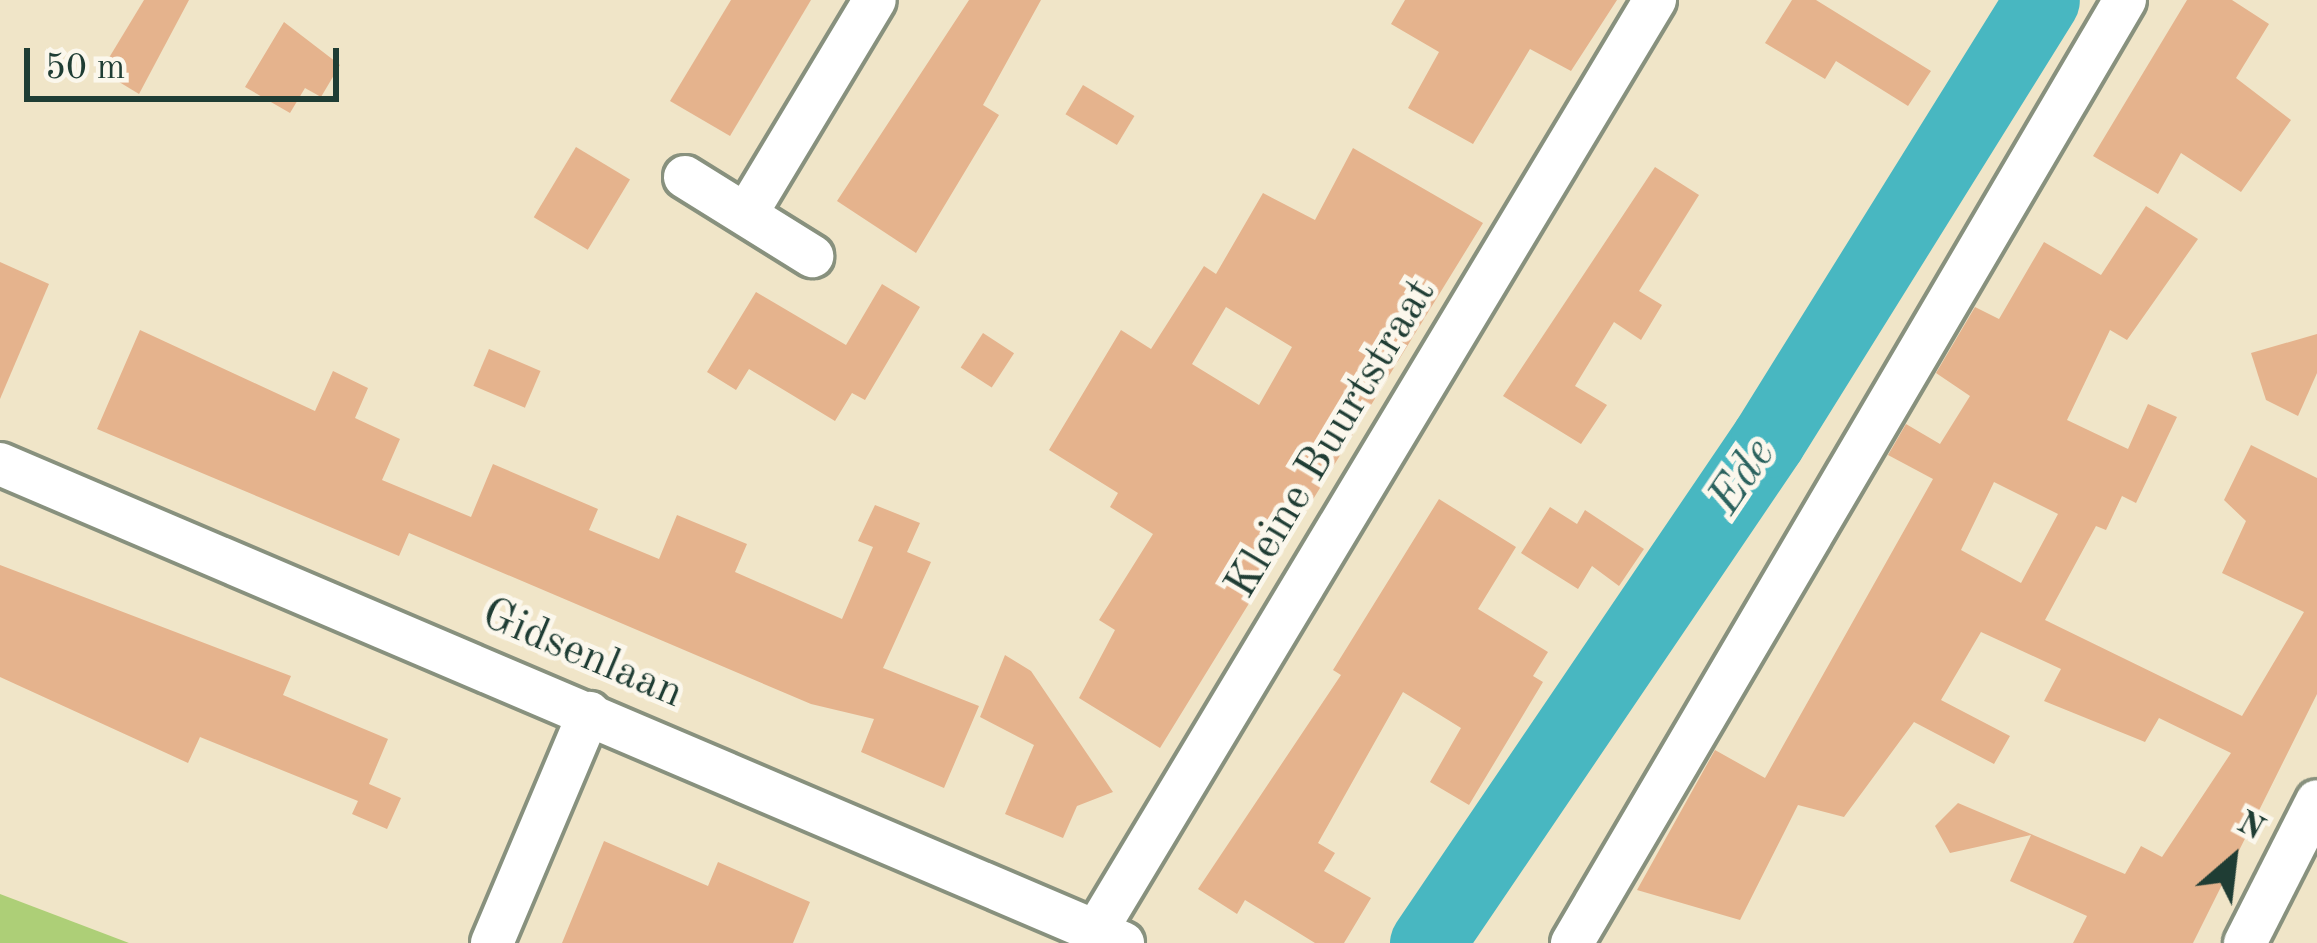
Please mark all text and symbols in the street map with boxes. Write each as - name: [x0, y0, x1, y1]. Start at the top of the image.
- scale bar: [30, 24, 345, 98]
- text: 50 m: [45, 51, 125, 87]
- street label: Kleine Buurtstraat: [1215, 269, 1449, 609]
- water label: Ede: [1697, 428, 1789, 526]
- street label: Gidsenlaan: [473, 588, 691, 722]
- north arrow: [2173, 799, 2293, 919]
- text: N: [2231, 806, 2269, 847]

